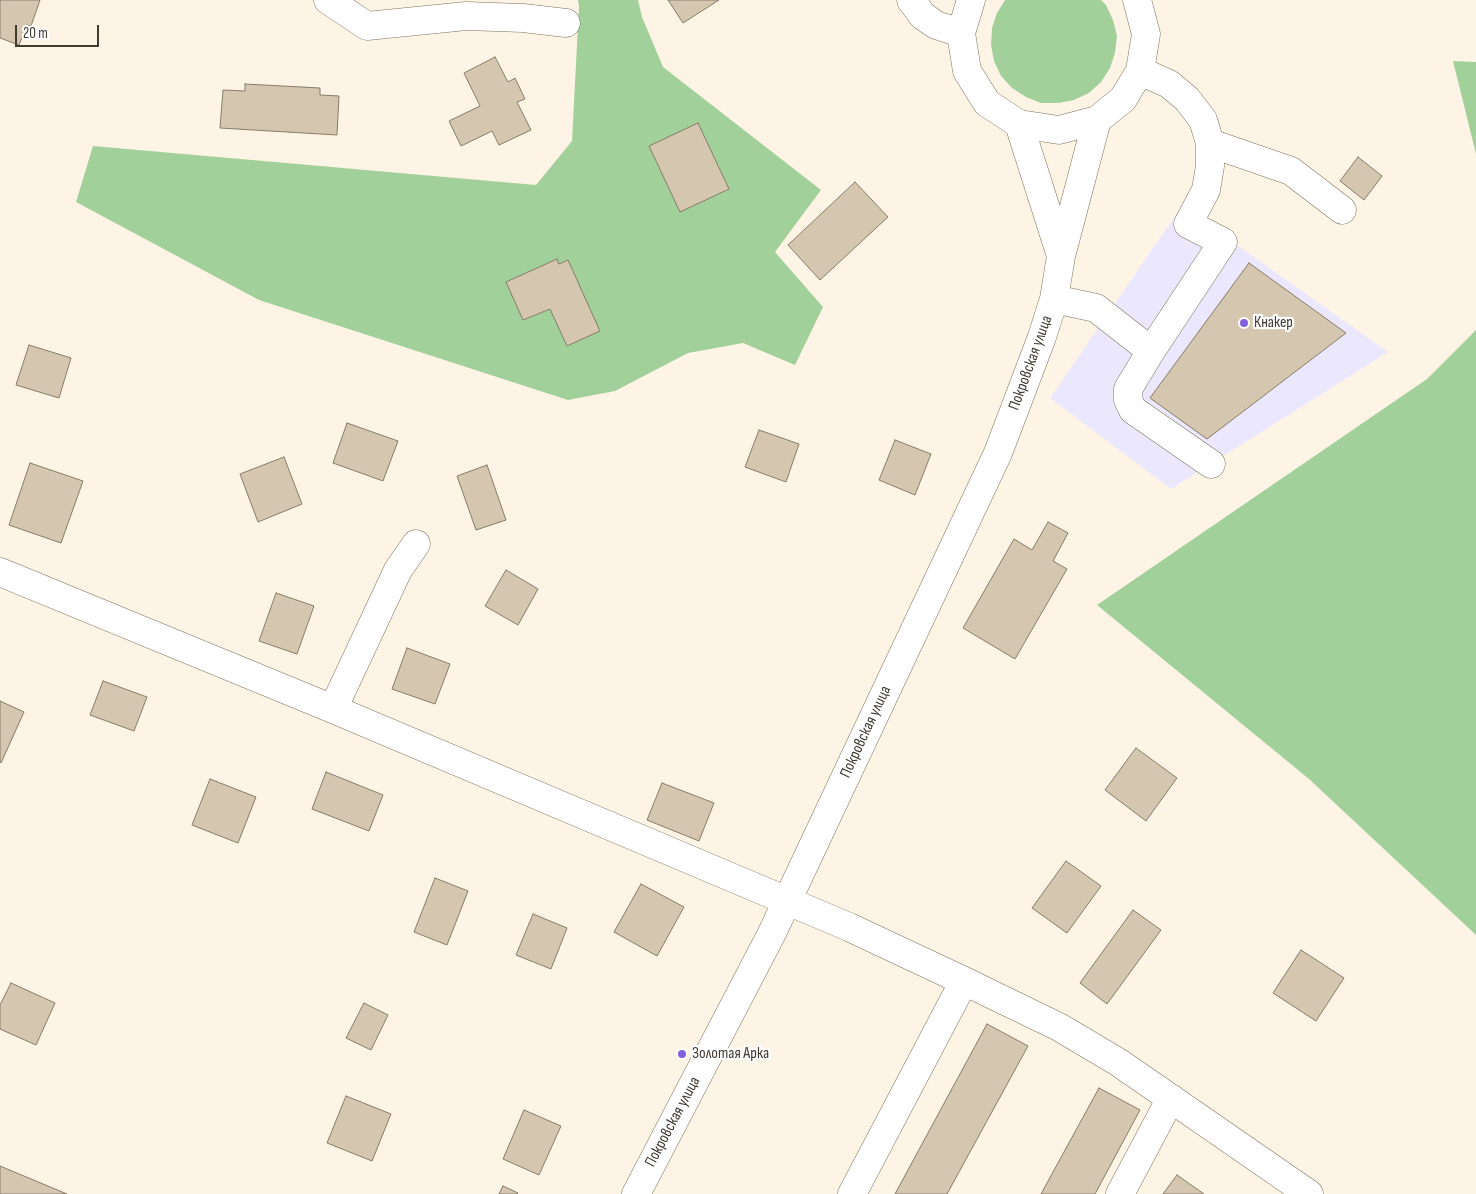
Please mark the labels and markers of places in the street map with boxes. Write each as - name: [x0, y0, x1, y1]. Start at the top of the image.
- place label: Кнакер: [1254, 313, 1293, 333]
- marker: Кнакер: [1238, 317, 1250, 329]
- place label: Золотая Арка: [692, 1044, 769, 1064]
- marker: Золотая Арка: [676, 1048, 688, 1060]

